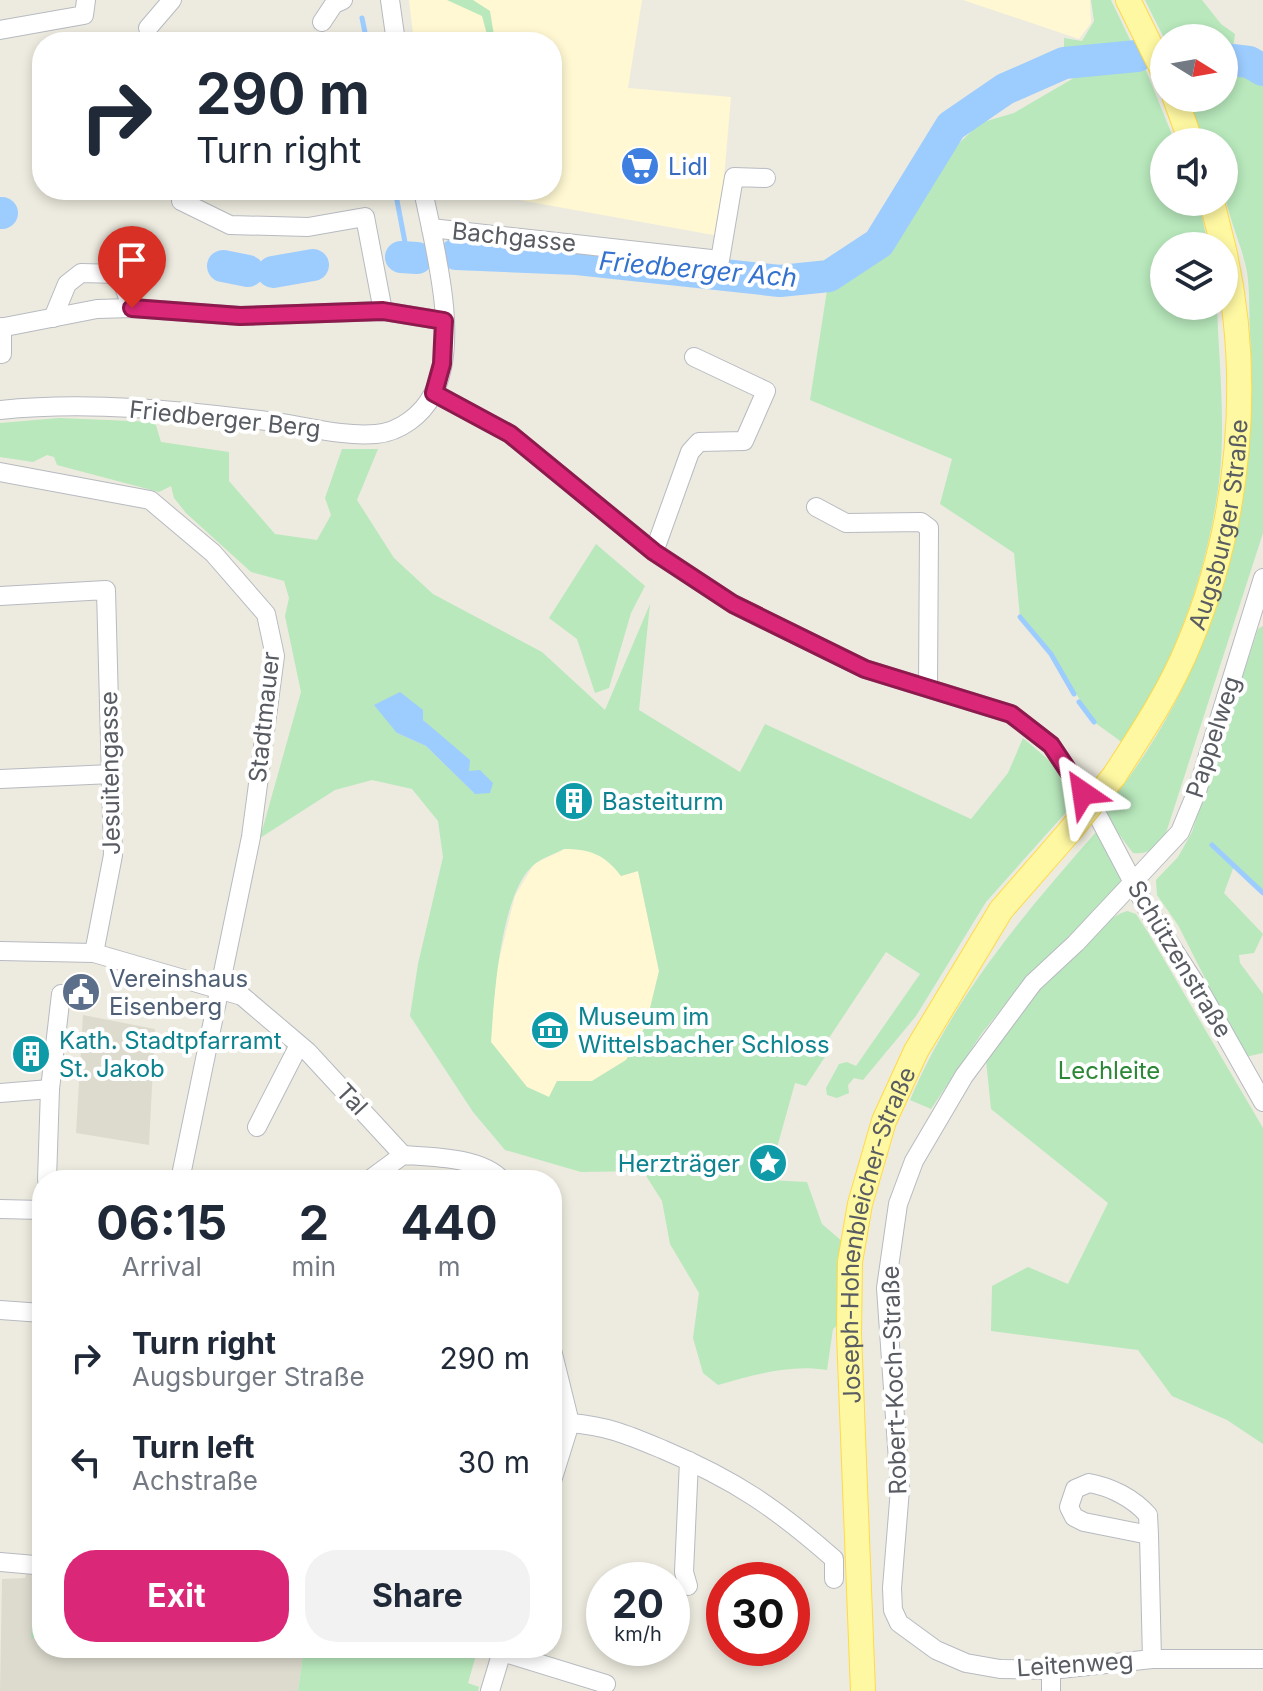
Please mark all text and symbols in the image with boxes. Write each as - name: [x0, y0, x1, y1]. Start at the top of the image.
- north arrow: [1150, 24, 1238, 112]
- map controls: [1150, 24, 1238, 320]
- text: 290 m: [196, 60, 370, 128]
- icon: right: [64, 64, 168, 168]
- text: Turn right: [196, 128, 361, 172]
- button: sound: [1150, 128, 1238, 216]
- supermarket icon: Lidl: [619, 145, 661, 187]
- place label: Lidl: [668, 152, 708, 181]
- street label: Bachgasse: [451, 216, 577, 258]
- pin: [98, 226, 166, 308]
- button: layers: [1150, 232, 1238, 320]
- icon: arrive: [110, 238, 154, 282]
- water label: Friedberger Ach: [598, 245, 798, 293]
- street label: Friedberger Berg: [128, 395, 322, 443]
- street label: Augsburger Straße: [1182, 418, 1253, 634]
- street label: Stadtmauer: [243, 650, 285, 784]
- street label: Pappelweg: [1180, 673, 1246, 801]
- street label: Jesuitengasse: [94, 691, 126, 855]
- position arrow: [1041, 751, 1125, 835]
- building icon: Basteiturm: [553, 780, 595, 822]
- place label: Basteiturm: [602, 787, 724, 816]
- street label: Schützenstraße: [1122, 875, 1238, 1043]
- place label: Vereinshaus Eisenberg: [109, 964, 248, 1021]
- public building icon: Vereinshaus Eisenberg: [60, 971, 102, 1013]
- place label: Museum im Wittelsbacher Schloss: [578, 1002, 830, 1059]
- museum icon: Museum im Wittelsbacher Schloss: [529, 1009, 571, 1051]
- place label: Kath. Stadtpfarramt St. Jakob: [59, 1026, 282, 1083]
- building icon: Kath. Stadtpfarramt St. Jakob: [10, 1033, 52, 1075]
- park label: Lechleite: [1058, 1056, 1160, 1085]
- street label: Joseph-Hohenbleicher-Straße: [834, 1062, 921, 1404]
- street label: Tal: [330, 1077, 374, 1121]
- place icon: Herzträger: [747, 1142, 789, 1184]
- place label: Herzträger: [618, 1149, 740, 1178]
- text: 06:15: [96, 1193, 227, 1252]
- text: 2: [299, 1193, 329, 1252]
- text: 440: [400, 1193, 498, 1252]
- text: Arrival: [122, 1251, 202, 1282]
- text: min: [292, 1251, 336, 1282]
- text: m: [438, 1251, 460, 1282]
- street label: Robert-Koch-Straße: [876, 1265, 912, 1495]
- text: Turn right: [132, 1325, 276, 1361]
- icon: right: [64, 1336, 108, 1380]
- text: 290 m: [439, 1340, 530, 1376]
- text: Augsburger Straße: [132, 1361, 365, 1392]
- text: Turn left: [132, 1429, 254, 1465]
- icon: left: [64, 1440, 108, 1484]
- text: 30 m: [458, 1444, 530, 1480]
- text: Achstraße: [132, 1465, 258, 1496]
- button: Exit: [64, 1550, 289, 1642]
- button: Share: [305, 1550, 530, 1642]
- speed limit sign: 30: [706, 1562, 810, 1666]
- text: 20: [612, 1579, 664, 1628]
- text: km/h: [614, 1622, 662, 1646]
- street label: Leitenweg: [1016, 1645, 1134, 1683]

